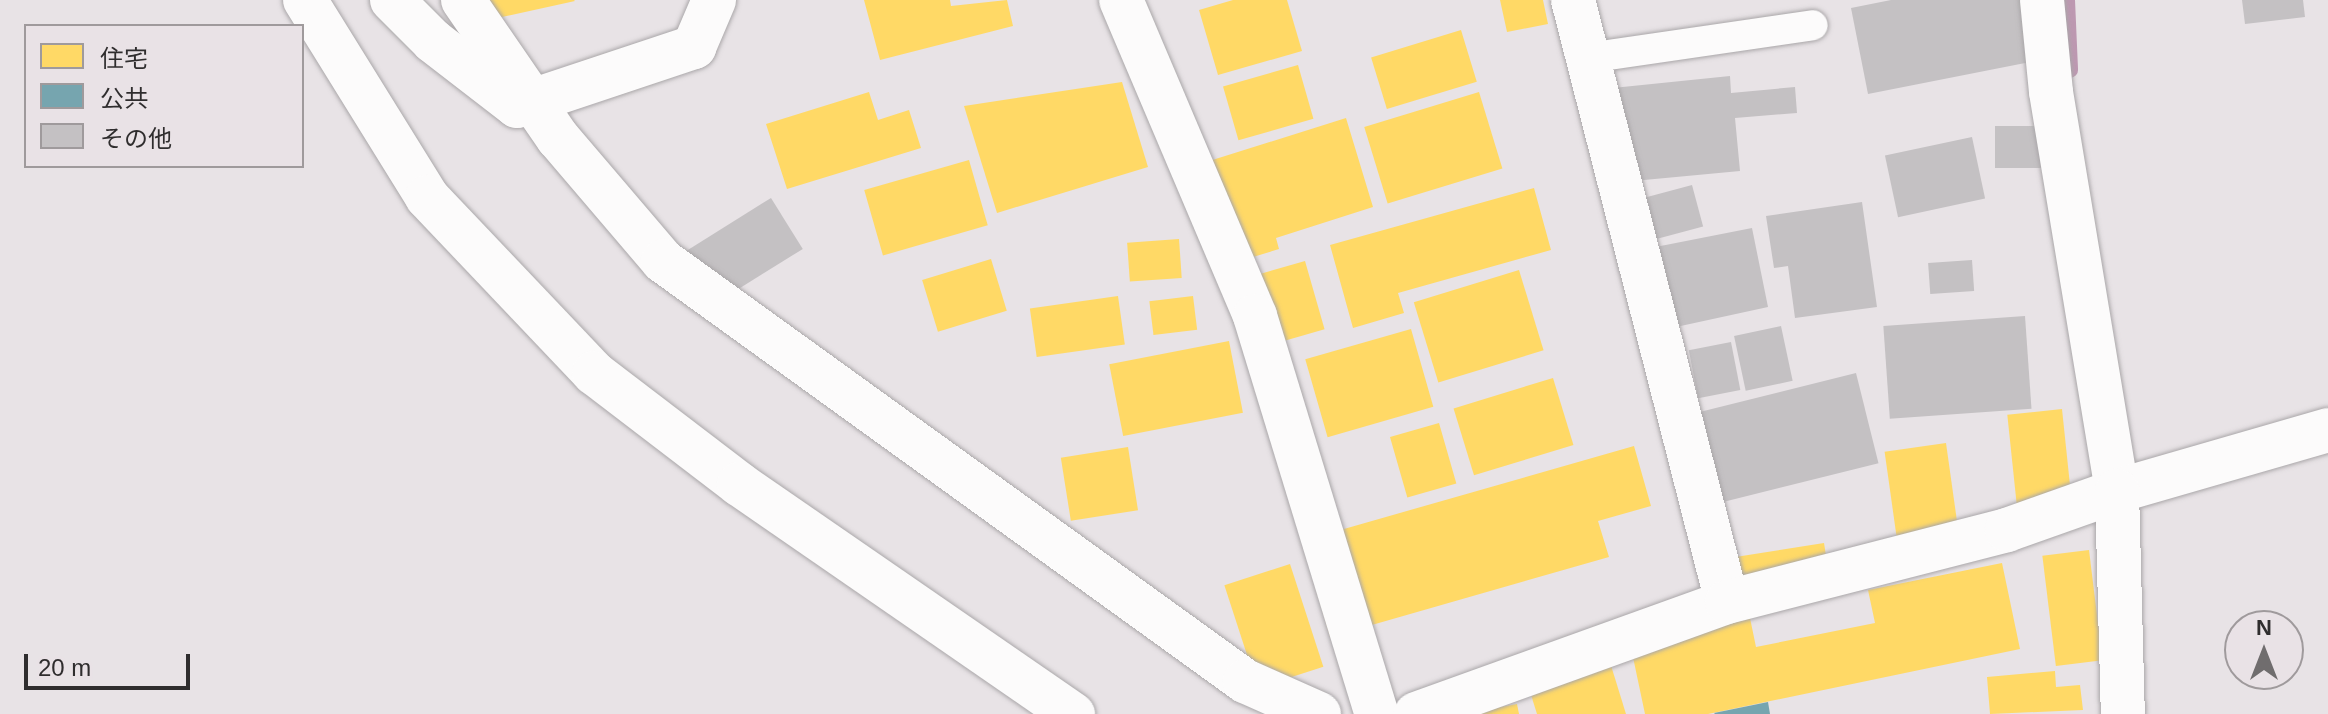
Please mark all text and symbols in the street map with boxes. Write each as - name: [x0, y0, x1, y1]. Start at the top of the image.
- legend: [24, 24, 304, 168]
- text: 住宅: [100, 45, 148, 72]
- text: 公共: [100, 85, 148, 112]
- text: その他: [100, 125, 172, 152]
- north arrow: [2224, 610, 2304, 690]
- text: N: [2256, 615, 2272, 640]
- scale bar: [28, 638, 194, 688]
- text: 20 m: [38, 654, 91, 681]

